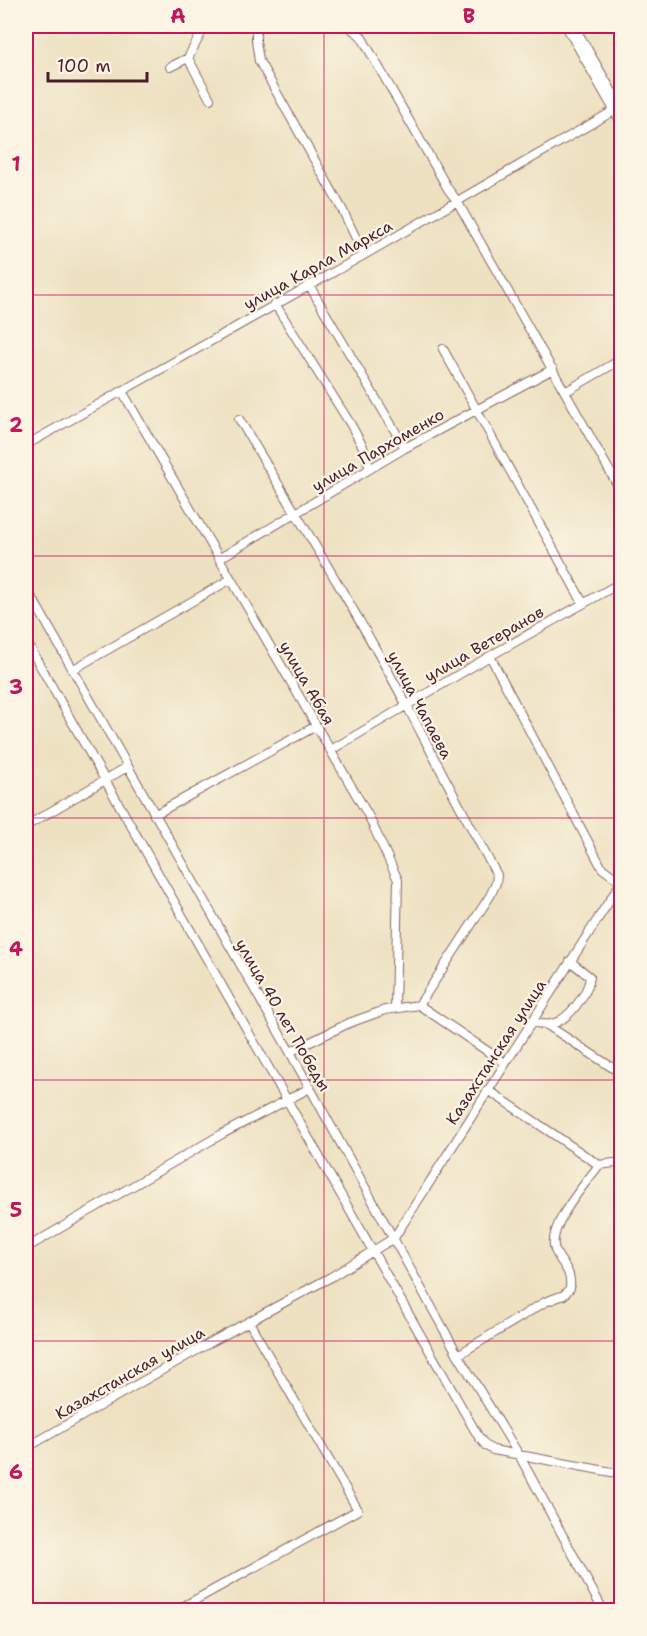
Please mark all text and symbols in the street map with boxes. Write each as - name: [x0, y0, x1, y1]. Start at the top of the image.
- text: A: [170, 3, 186, 29]
- text: B: [463, 3, 475, 29]
- scale bar: [48, 45, 147, 83]
- text: 100 m: [57, 54, 111, 78]
- text: 1: [11, 151, 21, 177]
- street label: улица Карла Маркса: [240, 215, 396, 315]
- street label: улица Пархоменко: [308, 404, 448, 496]
- text: 2: [9, 412, 23, 438]
- street label: улица Ветеранов: [420, 601, 548, 687]
- street label: улица Абая: [274, 637, 340, 729]
- street label: улица Чапаева: [383, 647, 457, 763]
- text: 3: [9, 674, 23, 700]
- street label: улица 40 лет Победы: [231, 935, 335, 1095]
- text: 4: [9, 936, 23, 962]
- street label: Казахстанская улица: [441, 975, 551, 1129]
- text: 5: [10, 1197, 22, 1223]
- street label: Казахстанская улица: [52, 1322, 209, 1424]
- text: 6: [9, 1459, 23, 1485]

